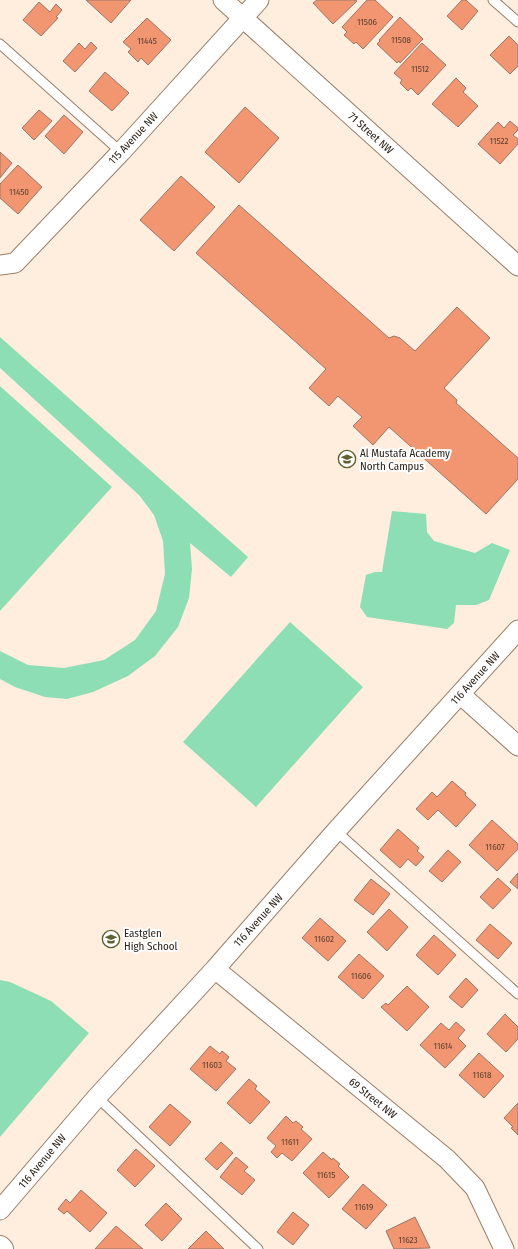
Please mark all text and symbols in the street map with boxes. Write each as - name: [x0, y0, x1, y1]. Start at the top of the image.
- house number: 11506: [357, 17, 378, 27]
- house number: 11508: [391, 35, 412, 45]
- house number: 11445: [137, 36, 157, 46]
- house number: 11512: [411, 64, 429, 74]
- street label: 115 Avenue NW: [106, 110, 161, 167]
- street label: 71 Street NW: [346, 110, 396, 157]
- house number: 11522: [490, 136, 508, 146]
- house number: 11450: [9, 187, 29, 197]
- place label: Al Mustafa Academy North Campus: [360, 447, 450, 473]
- school or university icon: Al Mustafa Academy North Campus: [337, 449, 357, 469]
- street label: 116 Avenue NW: [448, 649, 503, 708]
- house number: 11607: [485, 842, 505, 852]
- street label: 116 Avenue NW: [231, 891, 286, 950]
- place label: Eastglen High School: [124, 927, 178, 953]
- school or university icon: Eastglen High School: [101, 929, 121, 949]
- house number: 11602: [314, 934, 334, 944]
- house number: 11606: [351, 971, 372, 981]
- house number: 11614: [434, 1041, 453, 1051]
- house number: 11603: [202, 1060, 222, 1070]
- house number: 11618: [473, 1070, 492, 1080]
- street label: 69 Street NW: [346, 1075, 399, 1122]
- street label: 116 Avenue NW: [16, 1131, 69, 1191]
- house number: 11611: [281, 1137, 299, 1147]
- house number: 11615: [317, 1170, 335, 1180]
- house number: 11619: [355, 1202, 373, 1212]
- house number: 11623: [398, 1235, 418, 1245]

